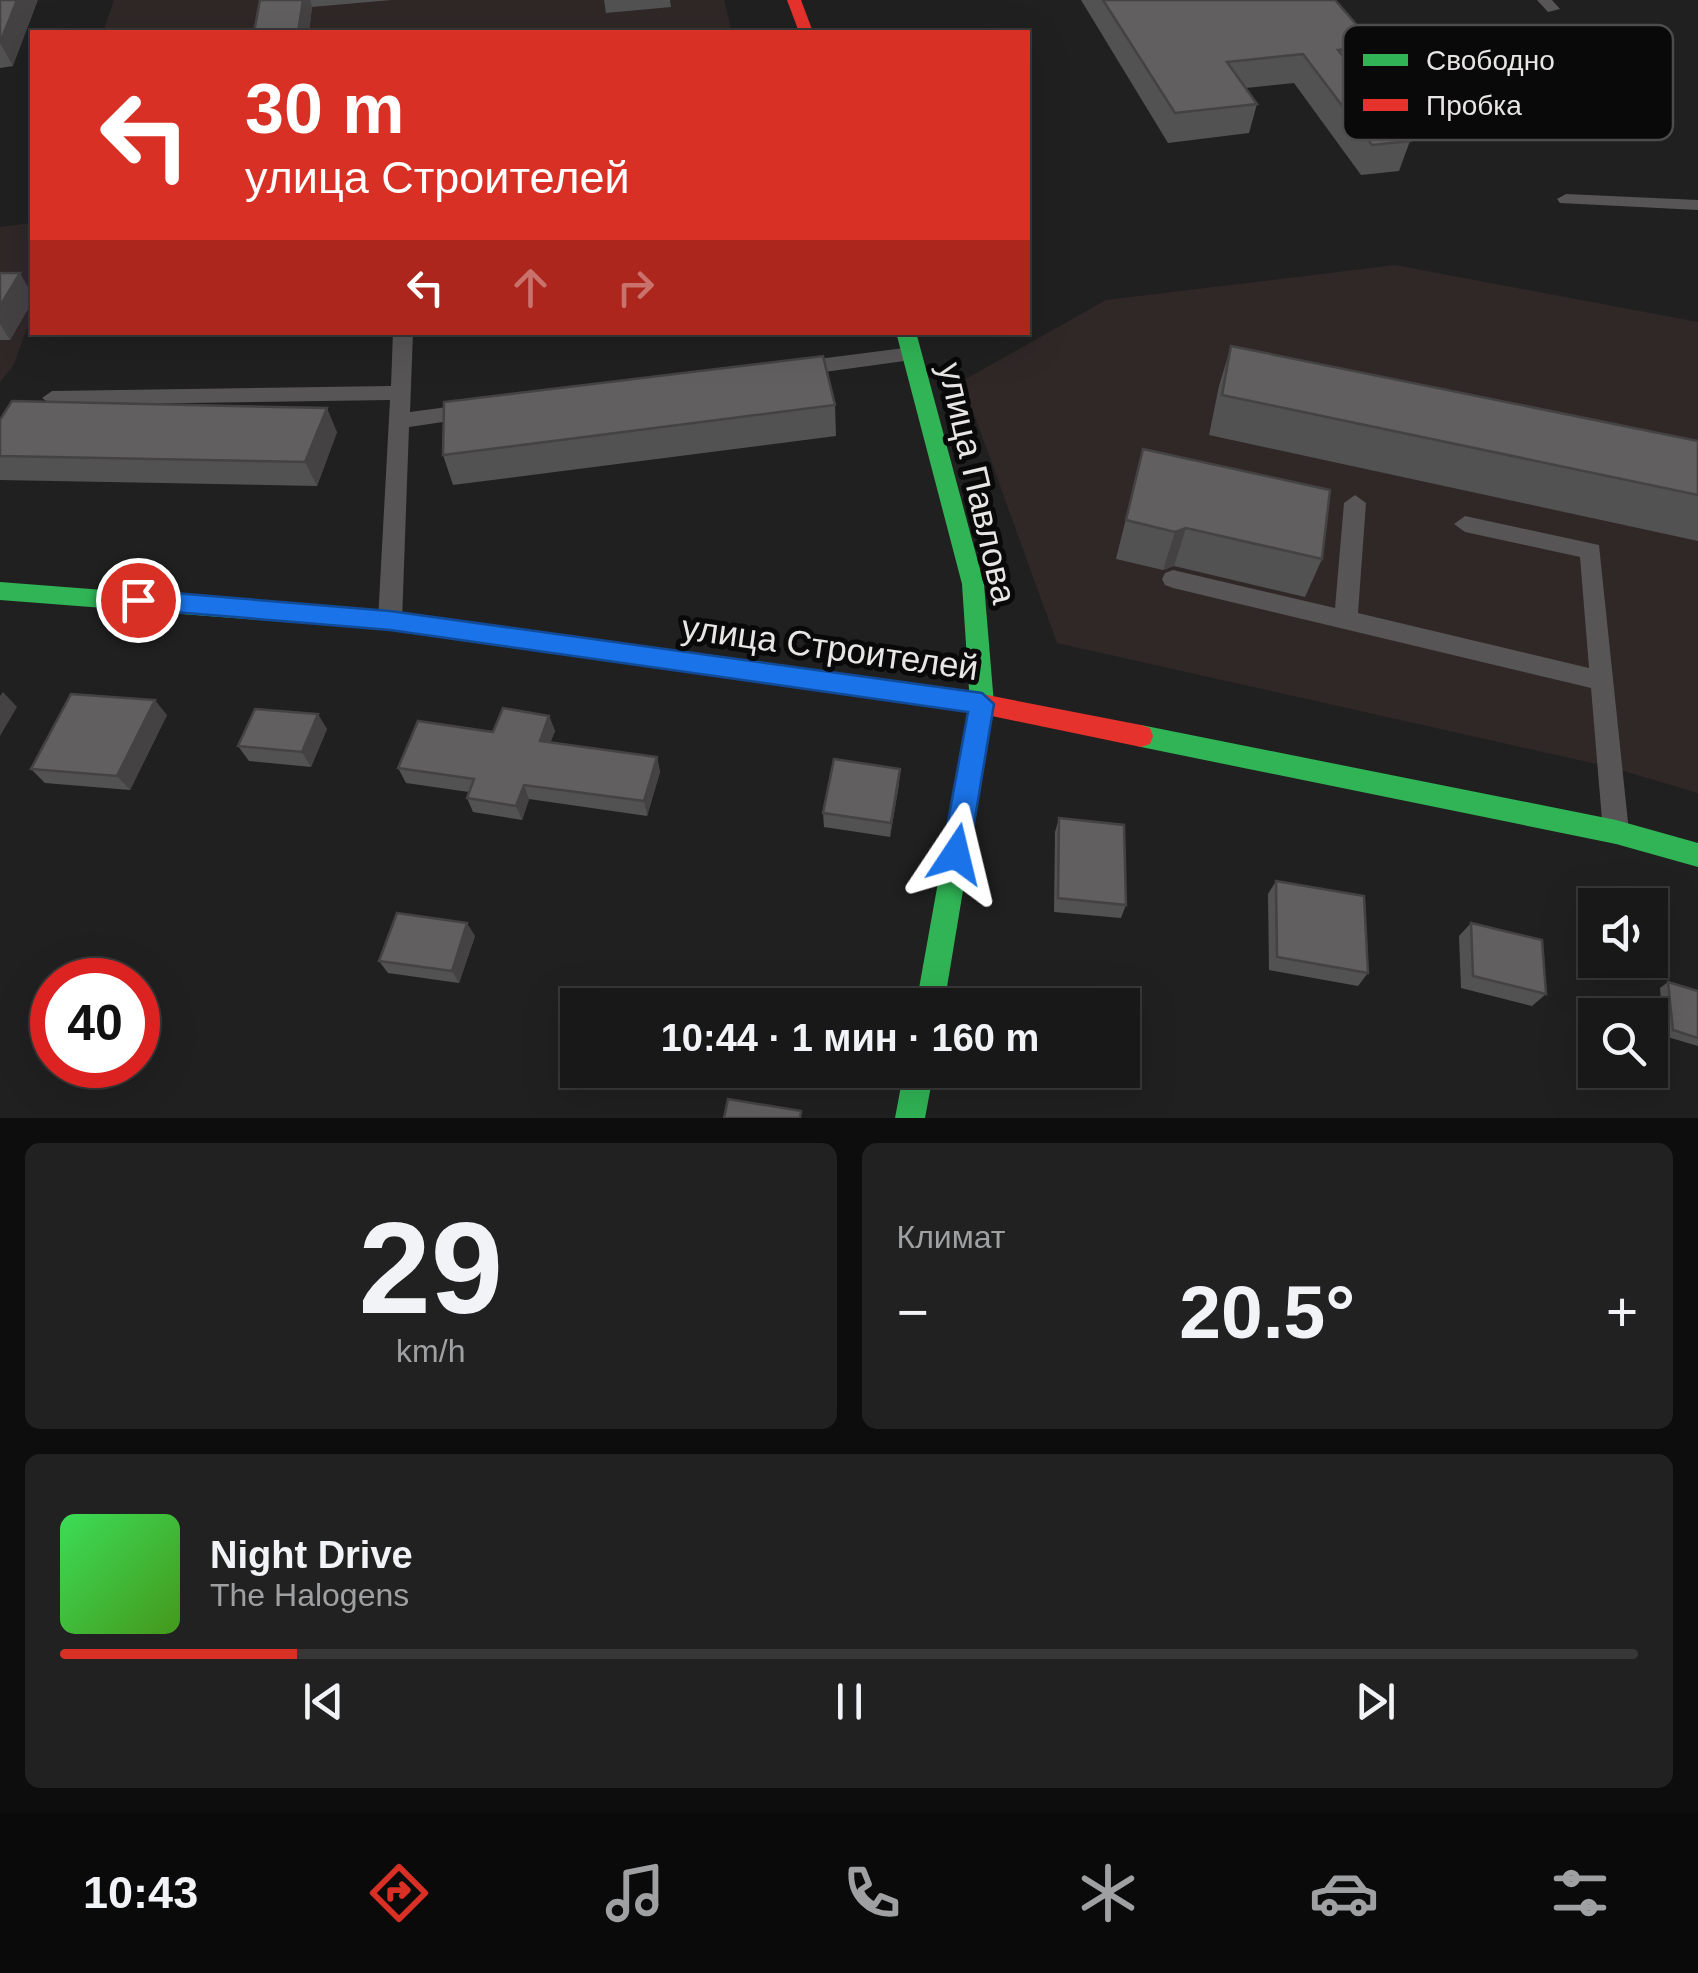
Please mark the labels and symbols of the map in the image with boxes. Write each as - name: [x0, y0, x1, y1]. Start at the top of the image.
- legend: [1343, 25, 1673, 140]
- text: Свободно: [1426, 45, 1555, 76]
- text: Пробка: [1426, 90, 1522, 121]
- street label: улица Павлова: [931, 359, 1025, 608]
- pin: [96, 558, 181, 643]
- street label: улица Строителей: [679, 607, 981, 687]
- position arrow: [904, 802, 1008, 906]
- speed limit sign: 40: [30, 958, 160, 1088]

